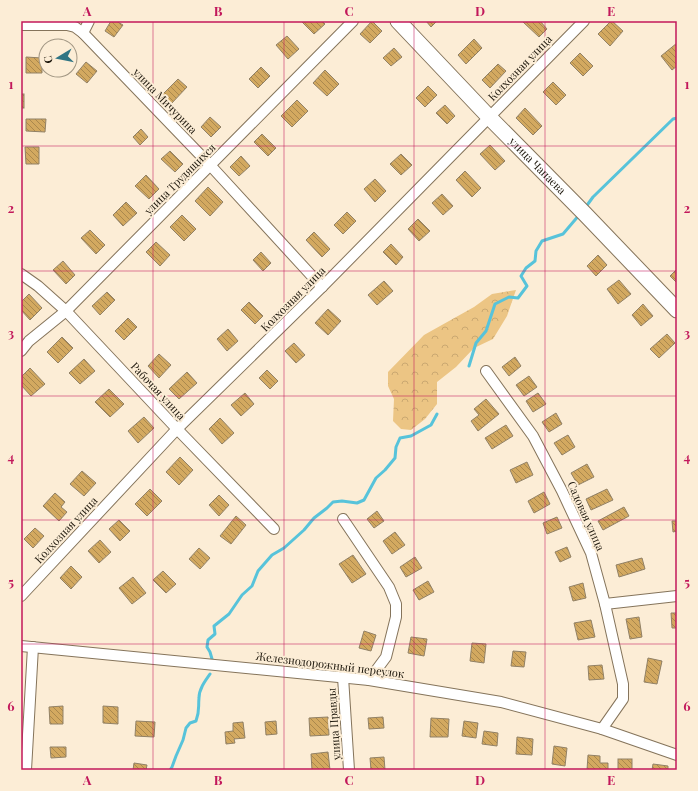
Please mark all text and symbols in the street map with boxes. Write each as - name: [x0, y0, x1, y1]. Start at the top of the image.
- text: A: [82, 2, 92, 19]
- text: B: [214, 2, 223, 19]
- text: C: [344, 2, 354, 19]
- text: D: [475, 2, 485, 19]
- text: E: [607, 2, 615, 19]
- street label: Колхозная улица: [484, 31, 555, 104]
- north arrow: [38, 38, 78, 78]
- text: С: [40, 54, 56, 65]
- street label: улица Мичурина: [129, 64, 201, 137]
- text: 1: [9, 75, 14, 92]
- text: 1: [685, 75, 690, 92]
- street label: улица Чапаева: [505, 133, 570, 198]
- street label: улица Трудящихся: [140, 140, 219, 218]
- text: 2: [8, 199, 15, 216]
- text: 2: [684, 199, 691, 216]
- street label: Колхозная улица: [257, 263, 329, 334]
- text: 3: [8, 324, 14, 341]
- text: 3: [684, 324, 690, 341]
- street label: Рабочая улица: [128, 359, 189, 423]
- text: 4: [8, 448, 15, 465]
- text: 4: [684, 448, 691, 465]
- street label: Садовая улица: [564, 479, 609, 553]
- street label: Колхозная улица: [31, 493, 101, 566]
- text: 5: [8, 573, 14, 590]
- text: 5: [684, 573, 690, 590]
- street label: Железнодорожный переулок: [255, 648, 406, 681]
- street label: улица Правды: [323, 687, 344, 762]
- text: 6: [7, 697, 15, 714]
- text: 6: [683, 697, 691, 714]
- text: A: [82, 771, 92, 788]
- text: B: [214, 771, 223, 788]
- text: C: [344, 771, 354, 788]
- text: D: [475, 771, 485, 788]
- text: E: [607, 771, 615, 788]

